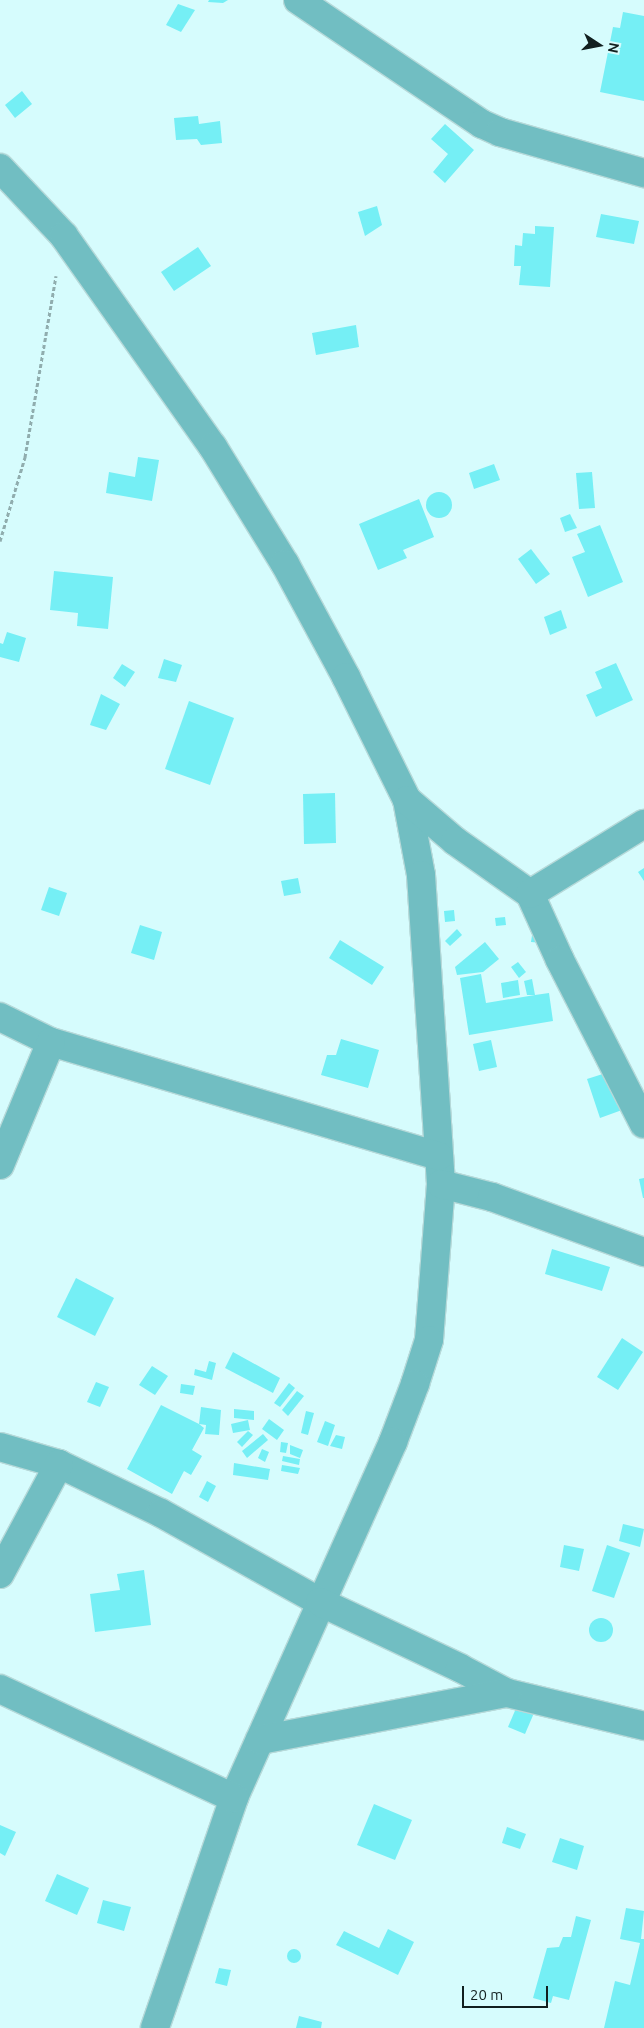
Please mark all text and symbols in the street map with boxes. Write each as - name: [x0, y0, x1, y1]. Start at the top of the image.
- north arrow: [574, 20, 624, 70]
- text: N: [605, 41, 623, 55]
- scale bar: [464, 1976, 550, 2008]
- text: 20 m: [470, 1986, 503, 2003]

